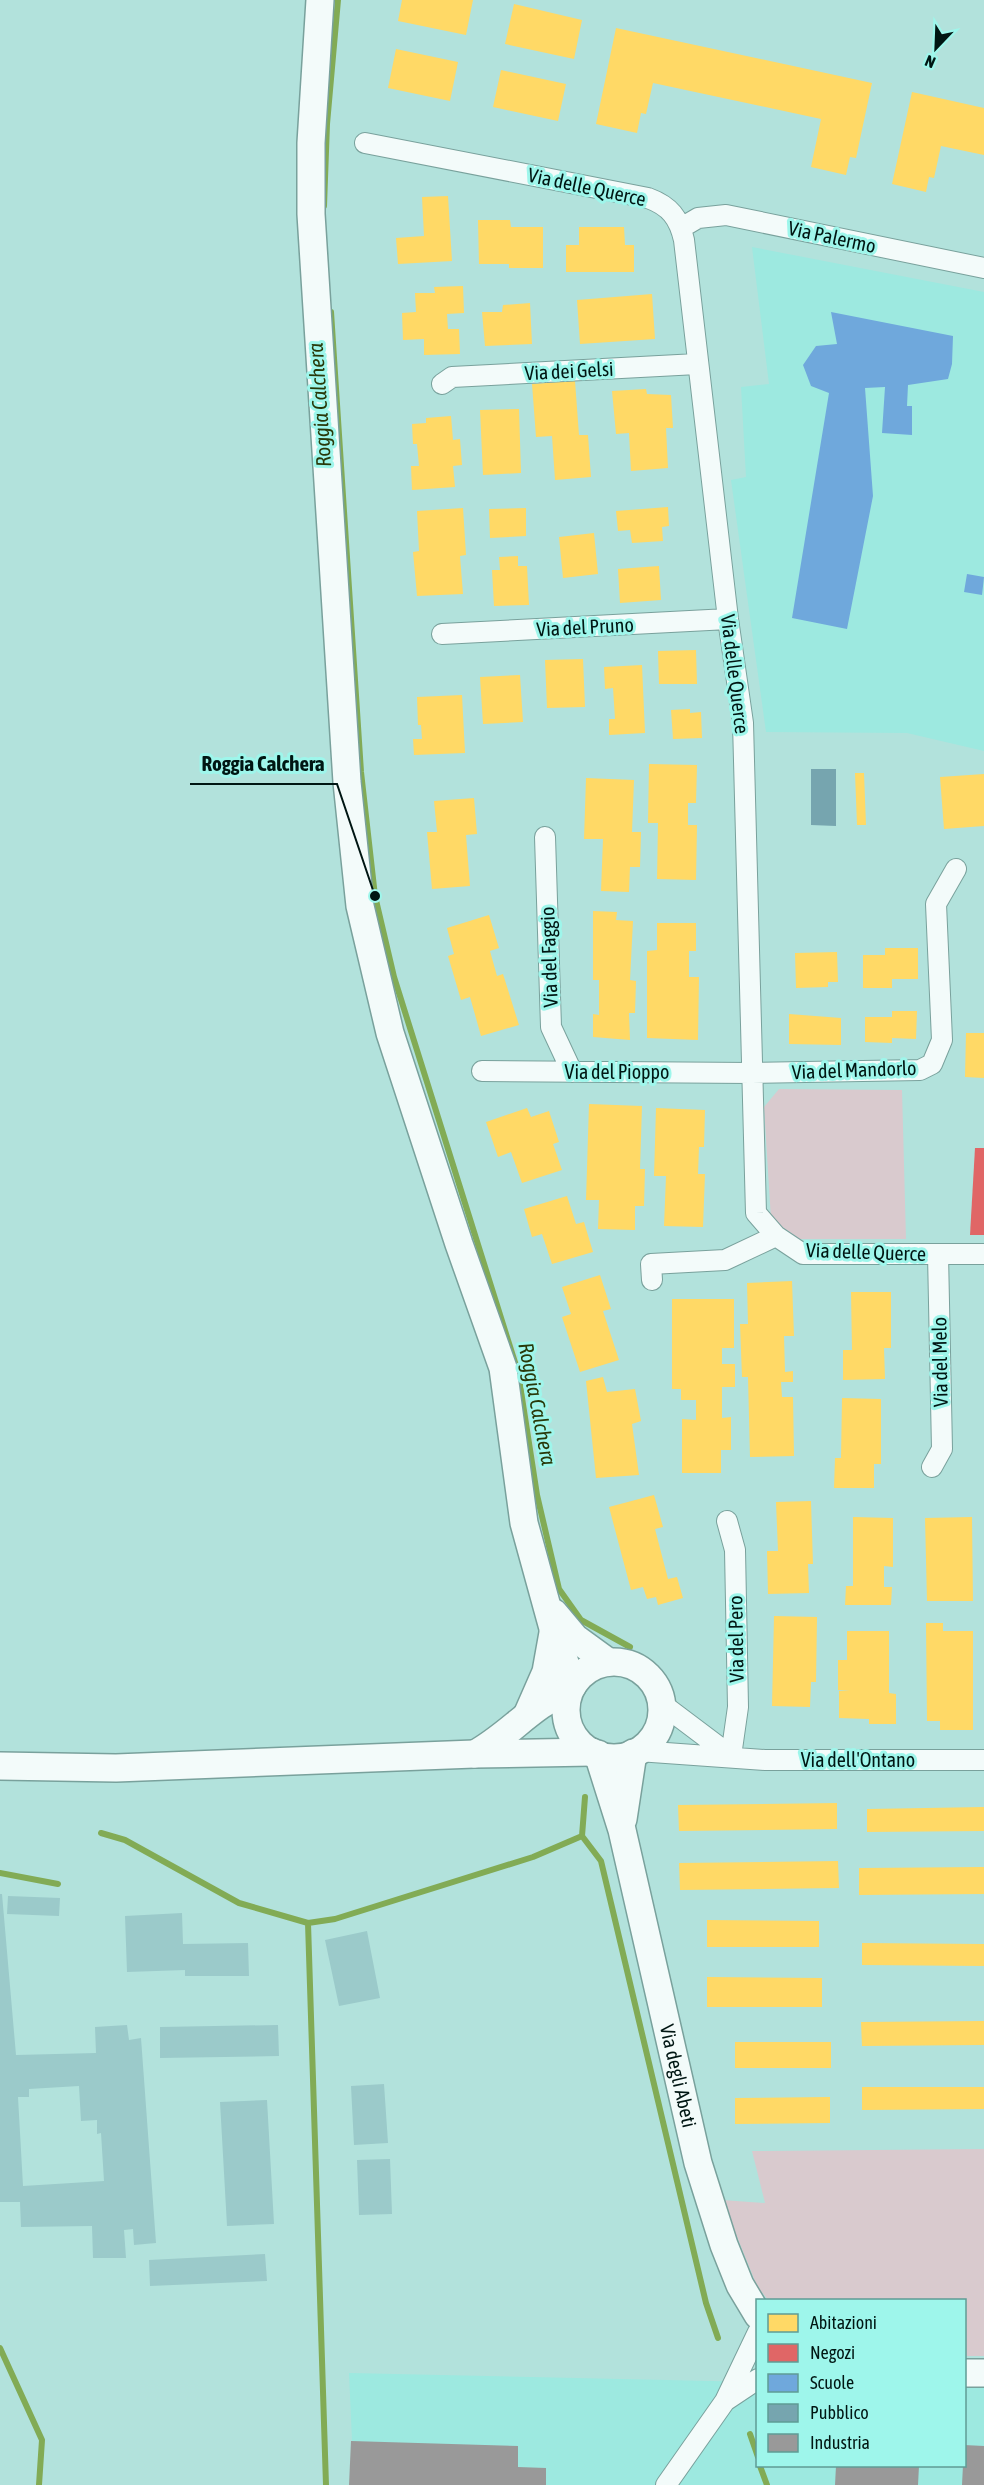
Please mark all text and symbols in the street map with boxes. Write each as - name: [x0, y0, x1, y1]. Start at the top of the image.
- north arrow: [906, 18, 966, 78]
- text: N: [922, 52, 938, 72]
- street label: Via delle Querce: [526, 163, 648, 210]
- street label: Via Palermo: [786, 216, 878, 257]
- water label: Roggia Calchera: [303, 342, 335, 468]
- street label: Via dei Gelsi: [524, 357, 614, 384]
- street label: Via del Pruno: [536, 612, 634, 641]
- street label: Via delle Querce: [717, 613, 754, 735]
- callout: Roggia Calchera: [190, 745, 337, 784]
- text: Roggia Calchera: [201, 751, 325, 775]
- street label: Via del Faggio: [535, 906, 562, 1008]
- street label: Via del Mandorlo: [791, 1056, 917, 1083]
- street label: Via del Pioppo: [565, 1060, 669, 1083]
- street label: Via delle Querce: [806, 1238, 926, 1265]
- street label: Via del Melo: [927, 1317, 952, 1407]
- water label: Roggia Calchera: [514, 1340, 562, 1467]
- street label: Via del Pero: [723, 1595, 748, 1683]
- street label: Via dell'Ontano: [801, 1748, 915, 1771]
- street label: Via degli Abeti: [656, 2022, 702, 2130]
- legend: [756, 2299, 966, 2467]
- text: Abitazioni: [810, 2312, 877, 2333]
- text: Negozi: [810, 2342, 855, 2363]
- text: Scuole: [810, 2372, 854, 2393]
- text: Pubblico: [810, 2402, 869, 2423]
- text: Industria: [810, 2432, 870, 2453]

